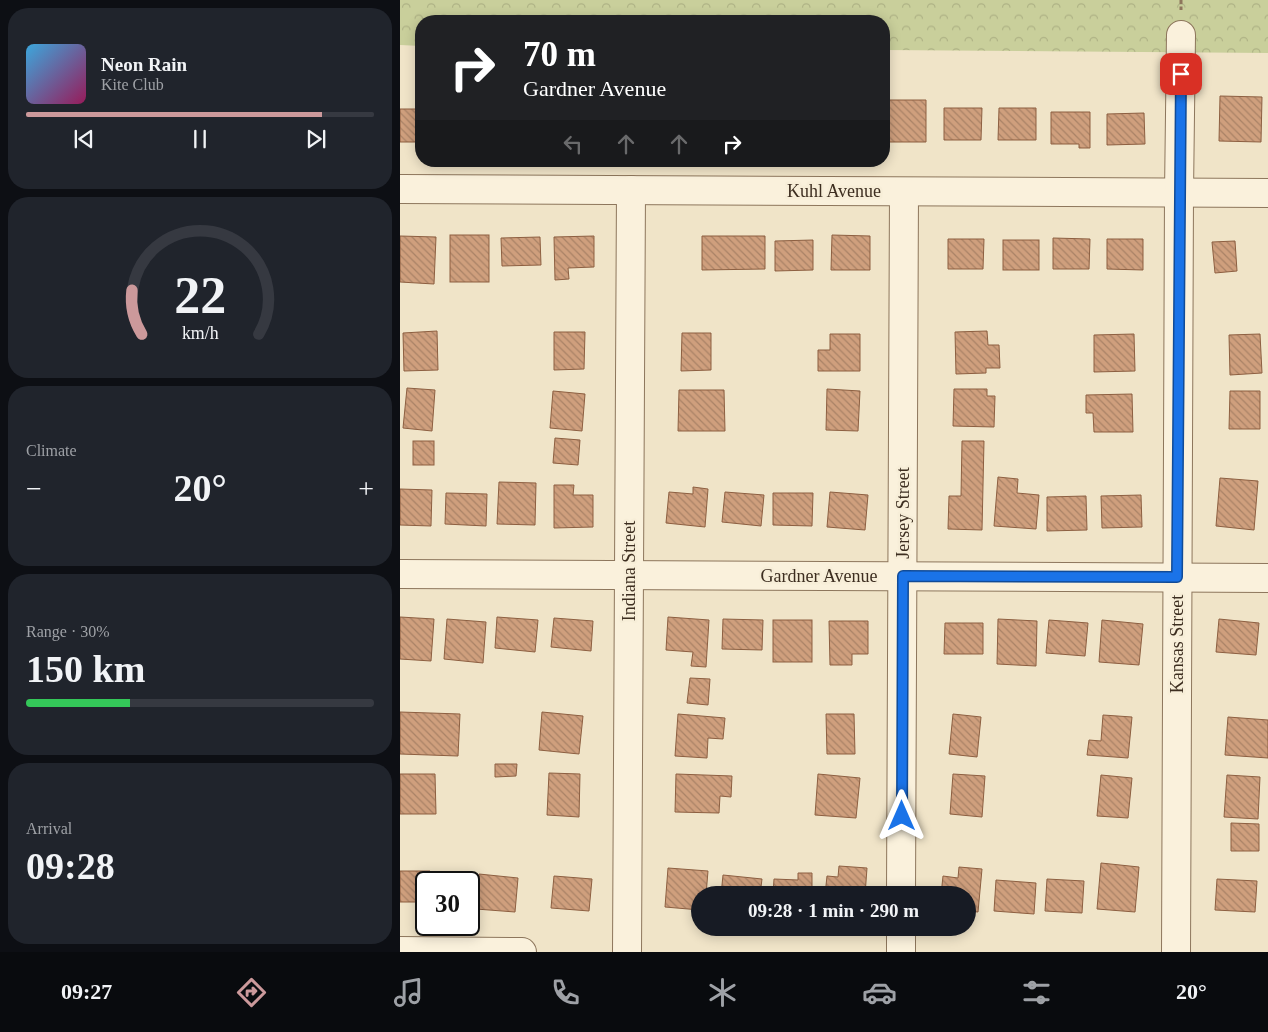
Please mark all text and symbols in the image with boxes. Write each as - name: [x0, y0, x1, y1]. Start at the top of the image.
- icon: right: [440, 35, 505, 100]
- text: 70 m: [523, 35, 596, 74]
- pin: [1160, 53, 1202, 95]
- text: Neon Rain: [101, 54, 187, 75]
- icon: arrive: [1167, 60, 1195, 88]
- text: Kite Club: [101, 76, 164, 93]
- text: Gardner Avenue: [523, 76, 666, 101]
- icon: previous: [70, 125, 98, 153]
- icon: pause: [186, 125, 214, 153]
- icon: next: [302, 125, 330, 153]
- icon: left: [559, 130, 587, 158]
- icon: ahead: [612, 130, 640, 158]
- icon: ahead: [665, 130, 693, 158]
- icon: right: [718, 130, 746, 158]
- street label: Kuhl Avenue: [787, 181, 881, 201]
- text: 22: [174, 267, 226, 324]
- text: km/h: [182, 323, 218, 343]
- text: Climate: [26, 442, 77, 459]
- text: 20°: [173, 467, 227, 509]
- street label: Jersey Street: [893, 467, 913, 559]
- text: −: [26, 473, 42, 504]
- text: +: [358, 473, 374, 504]
- street label: Indiana Street: [619, 521, 639, 621]
- street label: Gardner Avenue: [760, 566, 878, 586]
- street label: Kansas Street: [1167, 595, 1187, 693]
- text: Range · 30%: [26, 623, 110, 640]
- text: 150 km: [26, 648, 145, 690]
- position arrow: [875, 789, 927, 841]
- text: Arrival: [26, 820, 72, 837]
- text: 09:28: [26, 845, 115, 887]
- speed limit sign: 30: [415, 871, 480, 936]
- text: 09:28 · 1 min · 290 m: [748, 900, 919, 921]
- icon: directions: [234, 975, 269, 1010]
- icon: music: [391, 975, 426, 1010]
- icon: phone: [548, 975, 583, 1010]
- icon: climate: [705, 975, 740, 1010]
- icon: car: [862, 975, 897, 1010]
- icon: filters: [1019, 975, 1054, 1010]
- text: 09:27: [61, 979, 112, 1004]
- text: 20°: [1176, 979, 1207, 1004]

